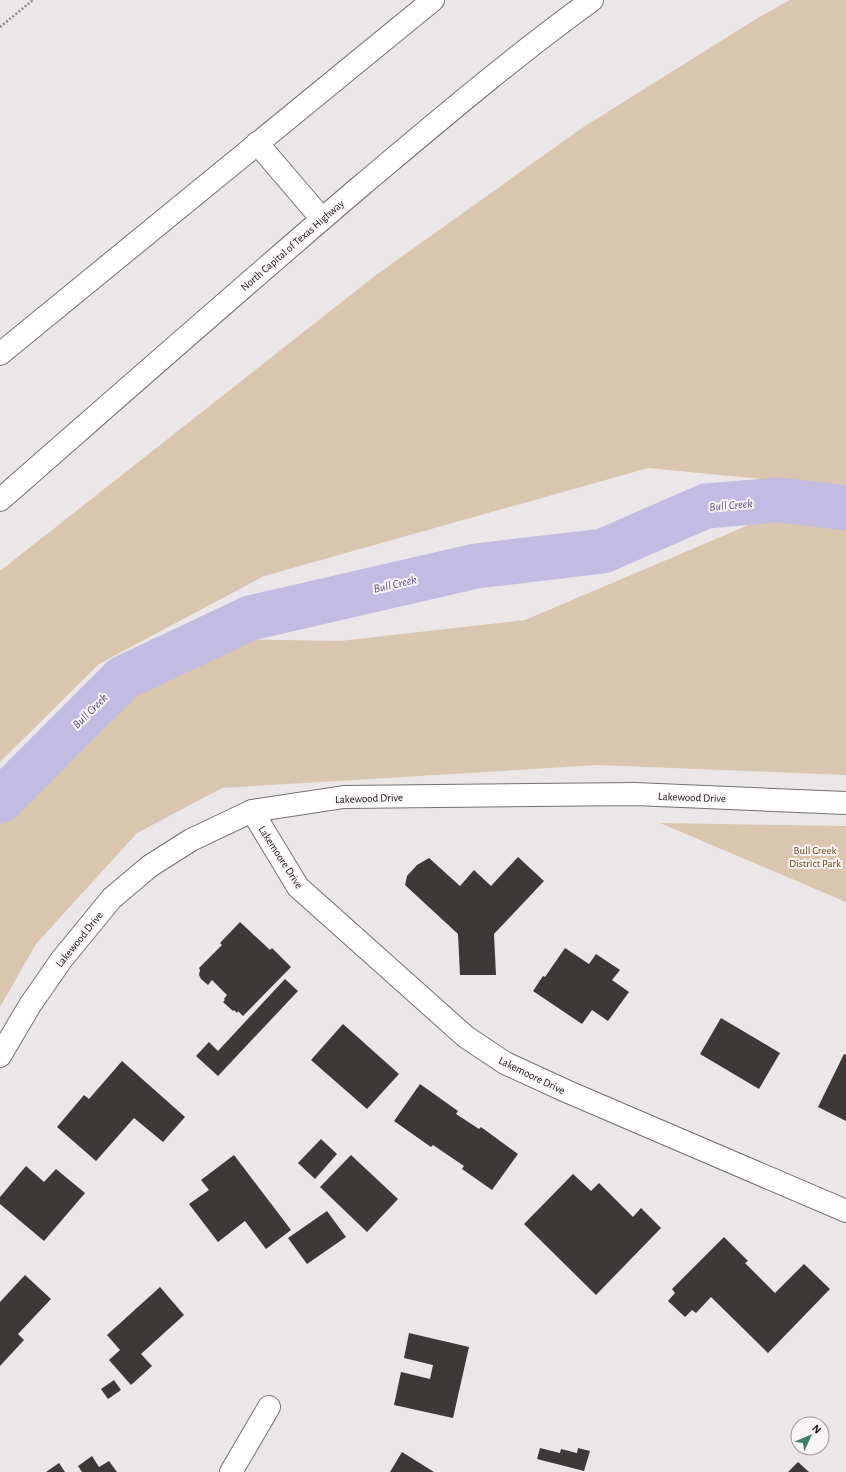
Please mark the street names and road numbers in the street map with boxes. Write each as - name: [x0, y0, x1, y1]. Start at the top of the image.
- street label: North Capital of Texas Highway: [239, 197, 346, 293]
- street label: Lakewood Drive: [658, 791, 726, 804]
- street label: Lakewood Drive: [335, 792, 403, 805]
- street label: Lakemoore Drive: [256, 824, 305, 891]
- street label: Lakewood Drive: [54, 909, 105, 969]
- street label: Lakemoore Drive: [497, 1055, 567, 1096]

